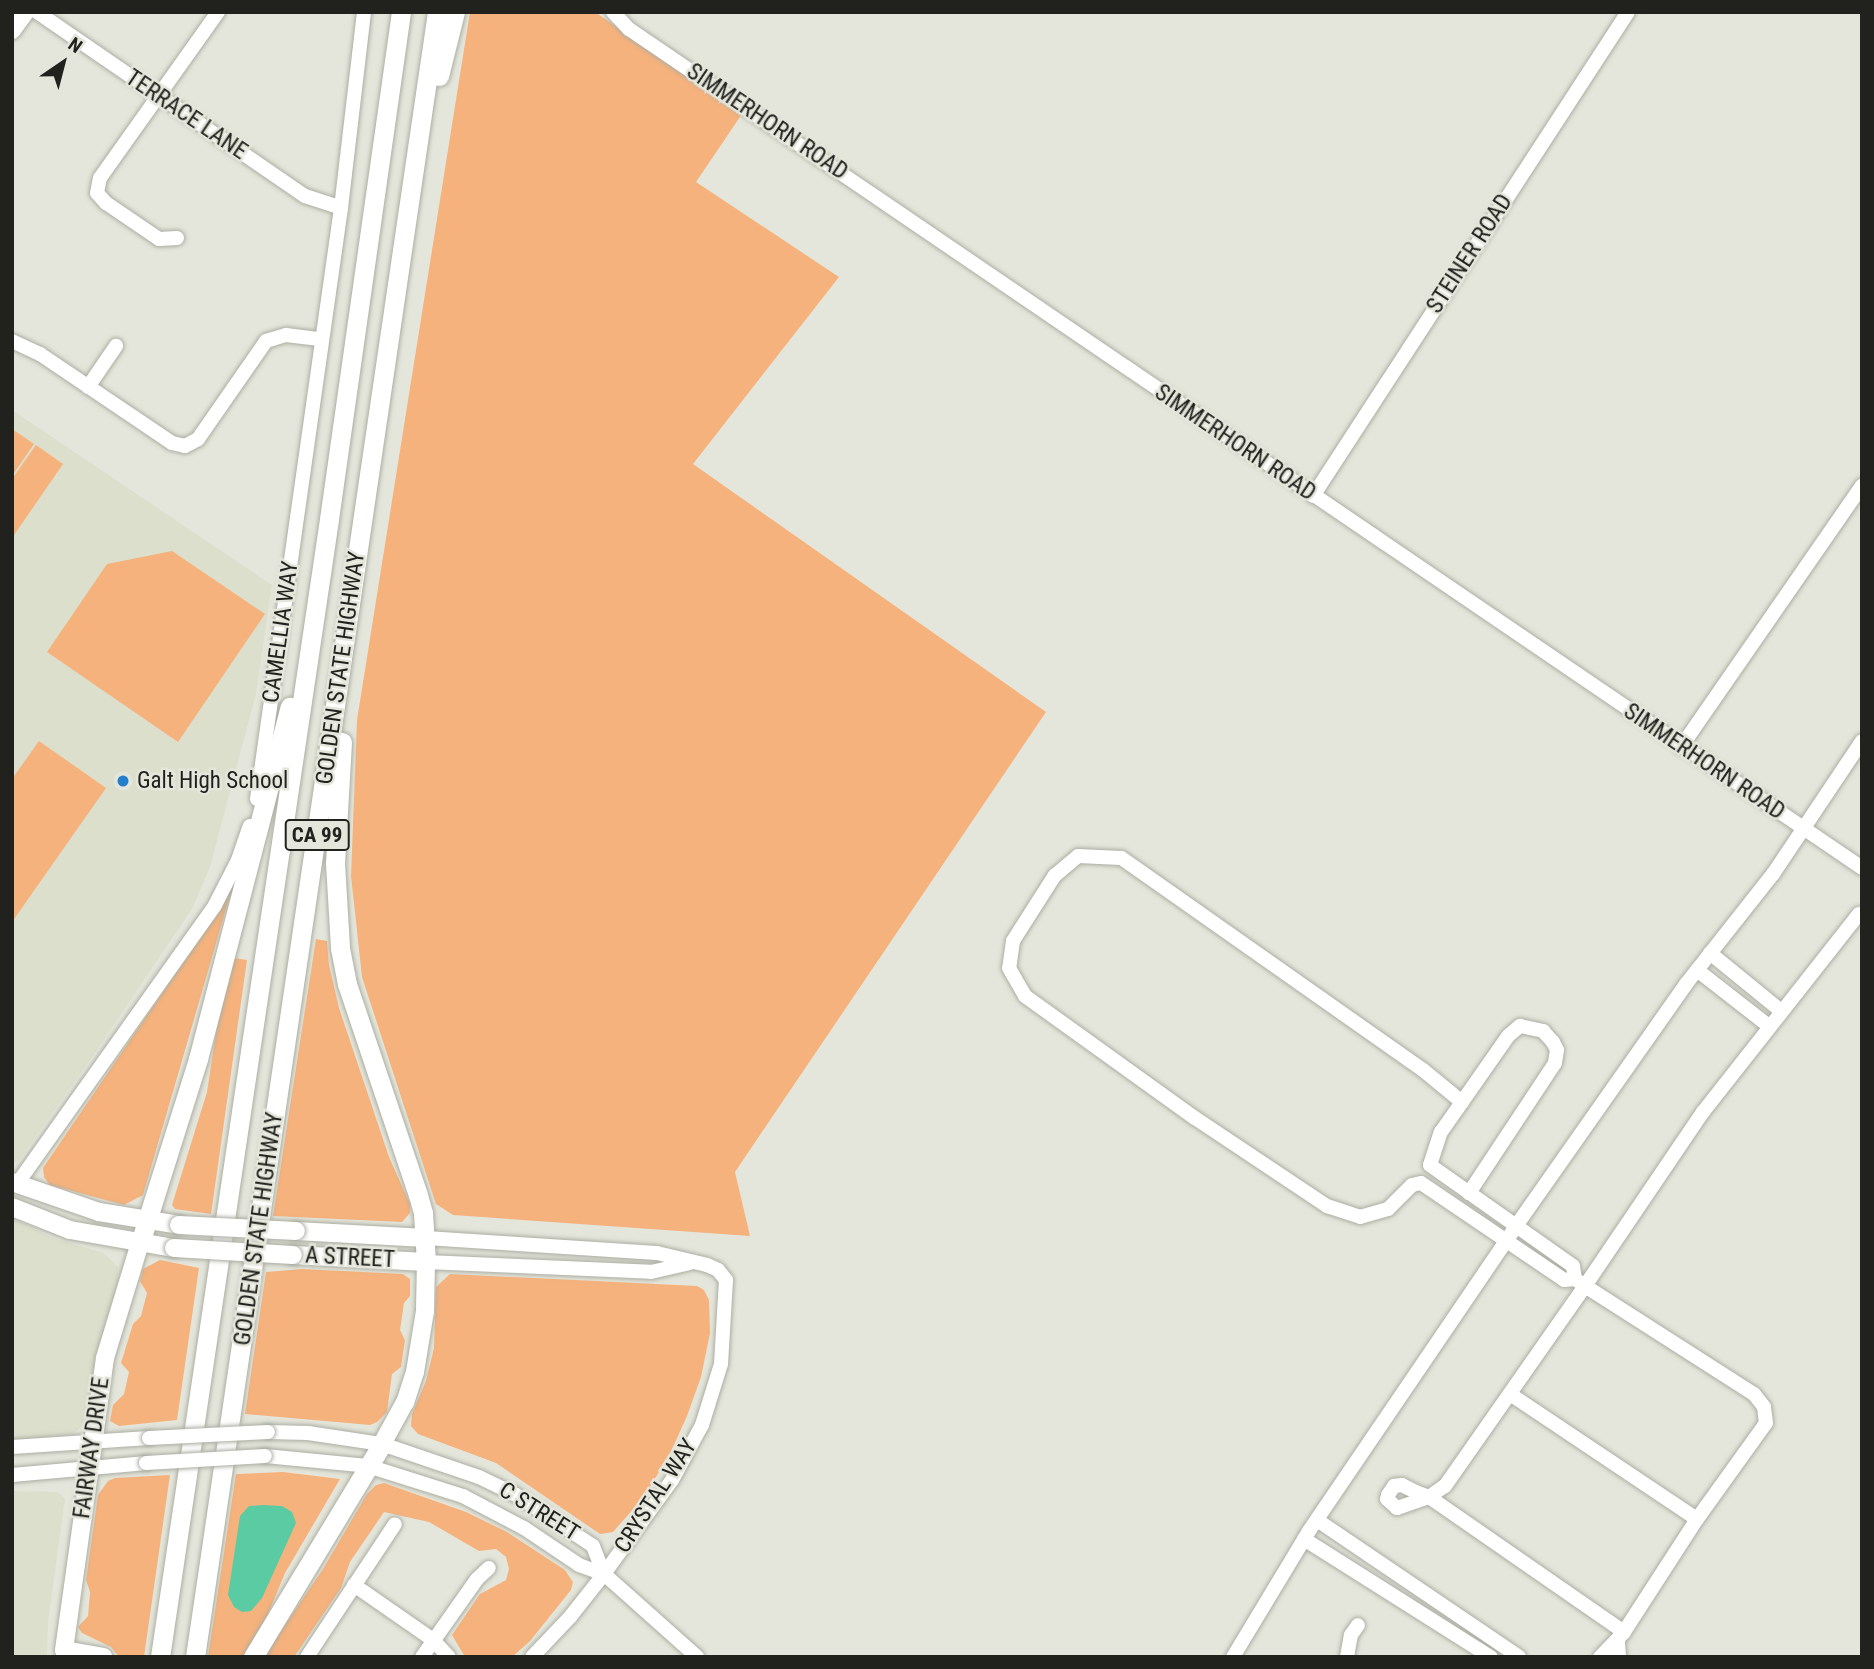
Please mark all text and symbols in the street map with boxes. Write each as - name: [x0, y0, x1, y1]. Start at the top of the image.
- north arrow: [28, 28, 98, 98]
- text: N: [64, 33, 87, 58]
- street label: SIMMERHORN ROAD: [681, 58, 853, 186]
- street label: TERRACE LANE: [120, 64, 252, 166]
- street label: STEINER ROAD: [1421, 189, 1519, 319]
- street label: SIMMERHORN ROAD: [1149, 379, 1321, 507]
- street label: GOLDEN STATE HIGHWAY: [311, 550, 371, 786]
- street label: CAMELLIA WAY: [257, 559, 305, 705]
- street label: SIMMERHORN ROAD: [1618, 698, 1790, 826]
- place label: Galt High School: [137, 767, 288, 795]
- marker: Galt High School: [115, 773, 131, 789]
- road number: CA 99: [284, 818, 350, 852]
- street label: GOLDEN STATE HIGHWAY: [229, 1111, 289, 1347]
- street label: A STREET: [304, 1242, 396, 1274]
- street label: FAIRWAY DRIVE: [68, 1376, 116, 1520]
- street label: CRYSTAL WAY: [609, 1434, 703, 1558]
- street label: C STREET: [494, 1477, 584, 1547]

